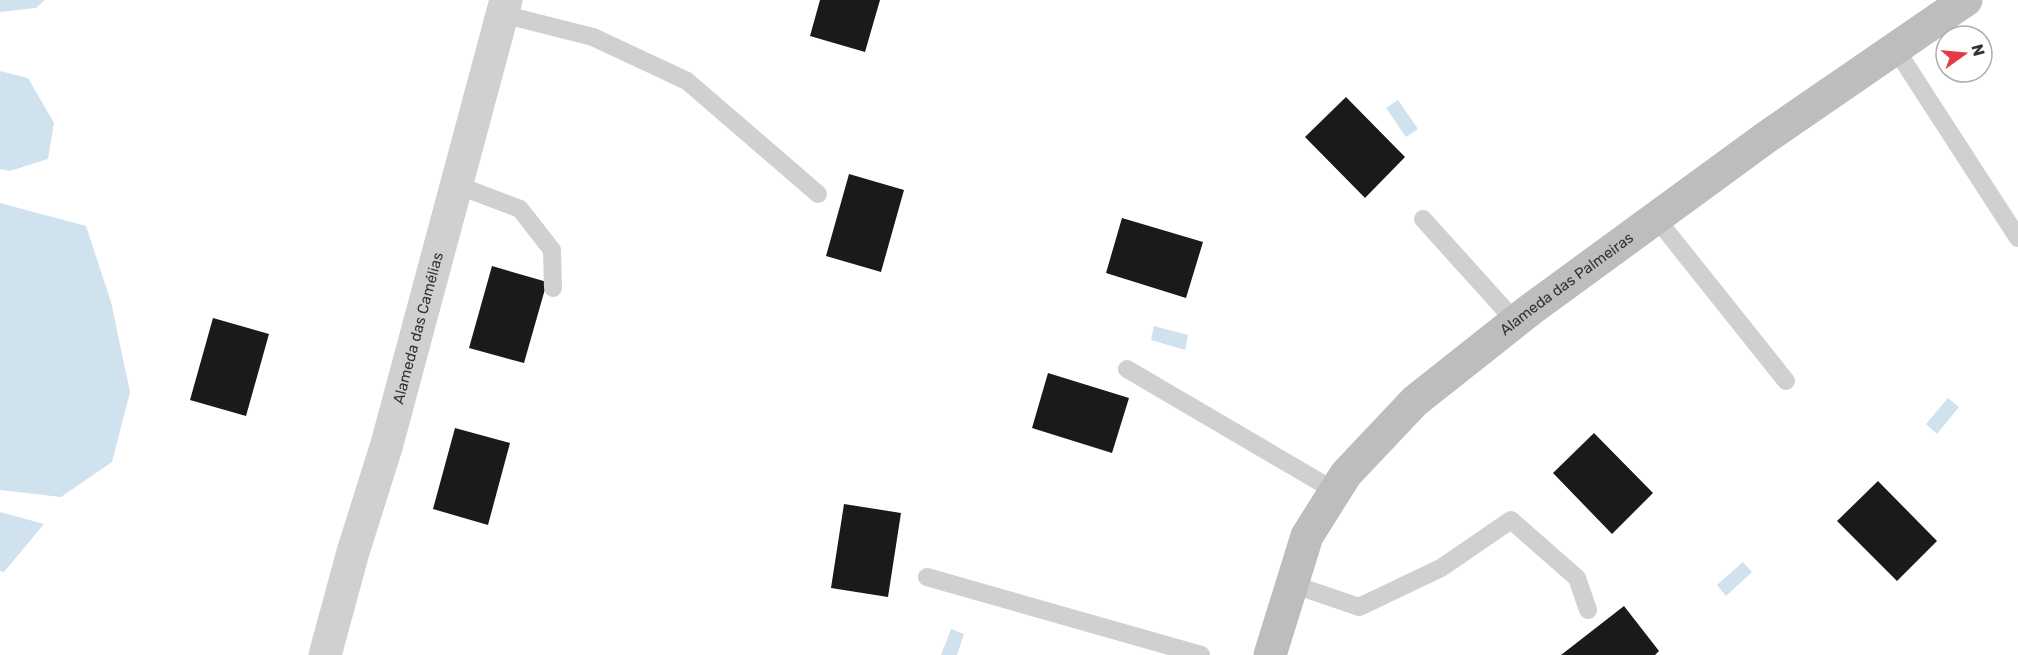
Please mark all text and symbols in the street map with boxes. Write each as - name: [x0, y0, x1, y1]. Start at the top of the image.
- north arrow: [1934, 24, 1994, 84]
- text: N: [1967, 42, 1989, 58]
- street label: Alameda das Palmeiras: [1496, 228, 1637, 339]
- street label: Alameda das Camélias: [389, 250, 447, 406]

